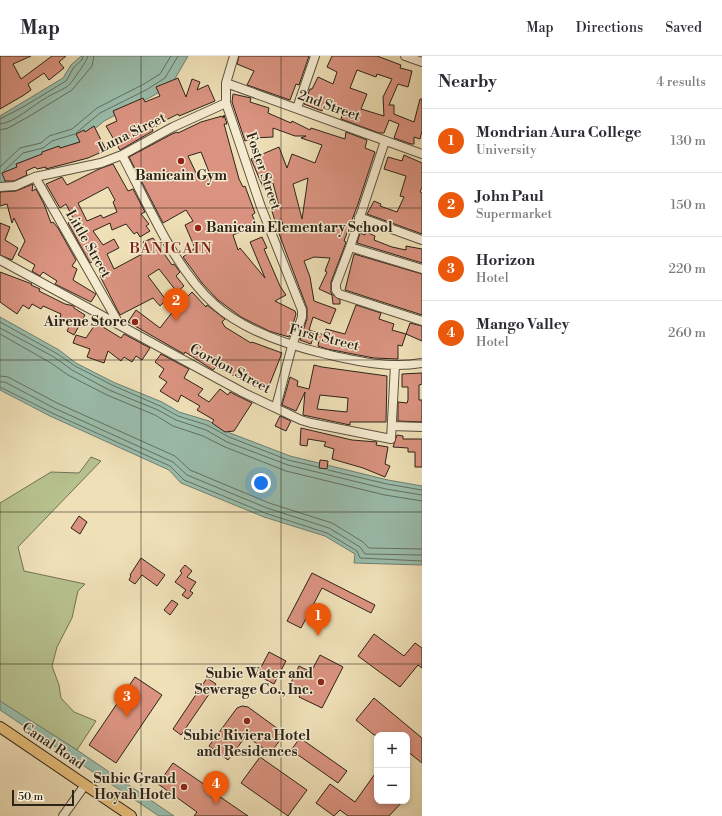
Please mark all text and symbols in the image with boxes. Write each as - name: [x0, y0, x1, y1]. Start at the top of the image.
- text: Map: [20, 16, 60, 40]
- text: Map: [526, 19, 554, 37]
- text: Directions: [576, 19, 643, 37]
- text: Saved: [665, 19, 702, 37]
- text: Nearby: [438, 71, 497, 93]
- text: 4 results: [656, 74, 706, 90]
- street label: 2nd Street: [295, 86, 363, 126]
- street label: Luna Street: [95, 109, 169, 157]
- text: Mondrian Aura College: [476, 123, 642, 142]
- street label: Foster Street: [241, 130, 285, 212]
- text: 1: [448, 133, 454, 149]
- text: 130 m: [671, 133, 706, 149]
- text: University: [476, 142, 537, 158]
- marker: Banicain Gym: [176, 156, 186, 166]
- place label: Banicain Gym: [135, 167, 227, 185]
- text: John Paul: [476, 187, 544, 206]
- text: 2: [447, 197, 455, 213]
- text: 150 m: [671, 197, 706, 213]
- text: Supermarket: [476, 206, 552, 222]
- street label: Little Street: [61, 207, 115, 281]
- place label: Banicain Elementary School: [206, 219, 393, 237]
- marker: Banicain Elementary School: [193, 223, 203, 233]
- district label: BANICAIN: [128, 239, 213, 258]
- text: Horizon: [476, 251, 535, 270]
- text: 3: [447, 261, 455, 277]
- text: 220 m: [668, 261, 706, 277]
- text: Hotel: [476, 270, 509, 286]
- pin: 2: [163, 288, 189, 321]
- place label: Airene Store: [43, 313, 127, 331]
- text: Mango Valley: [476, 315, 569, 334]
- marker: Airene Store: [130, 317, 140, 327]
- street label: First Street: [287, 321, 361, 355]
- text: 4: [447, 325, 455, 341]
- text: 260 m: [668, 325, 706, 341]
- text: Hotel: [476, 334, 509, 350]
- street label: Gordon Street: [186, 340, 274, 398]
- your location: [251, 473, 271, 493]
- pin: 1: [305, 603, 331, 636]
- place label: Subic Water and Sewerage Co., Inc.: [195, 665, 313, 699]
- marker: Subic Water and Sewerage Co., Inc.: [316, 677, 326, 687]
- pin: 3: [114, 684, 140, 717]
- marker: Subic Riviera Hotel and Residences: [242, 716, 252, 726]
- street label: Canal Road: [18, 719, 88, 774]
- place label: Subic Riviera Hotel and Residences: [184, 727, 311, 761]
- map controls: [374, 732, 410, 804]
- button: +: [374, 732, 410, 768]
- button: −: [374, 768, 410, 804]
- place label: Subic Grand Hoyah Hotel: [94, 770, 176, 804]
- pin: 4: [203, 771, 229, 804]
- marker: Subic Grand Hoyah Hotel: [179, 782, 189, 792]
- scale bar: [12, 788, 74, 807]
- text: 50 m: [18, 790, 43, 804]

